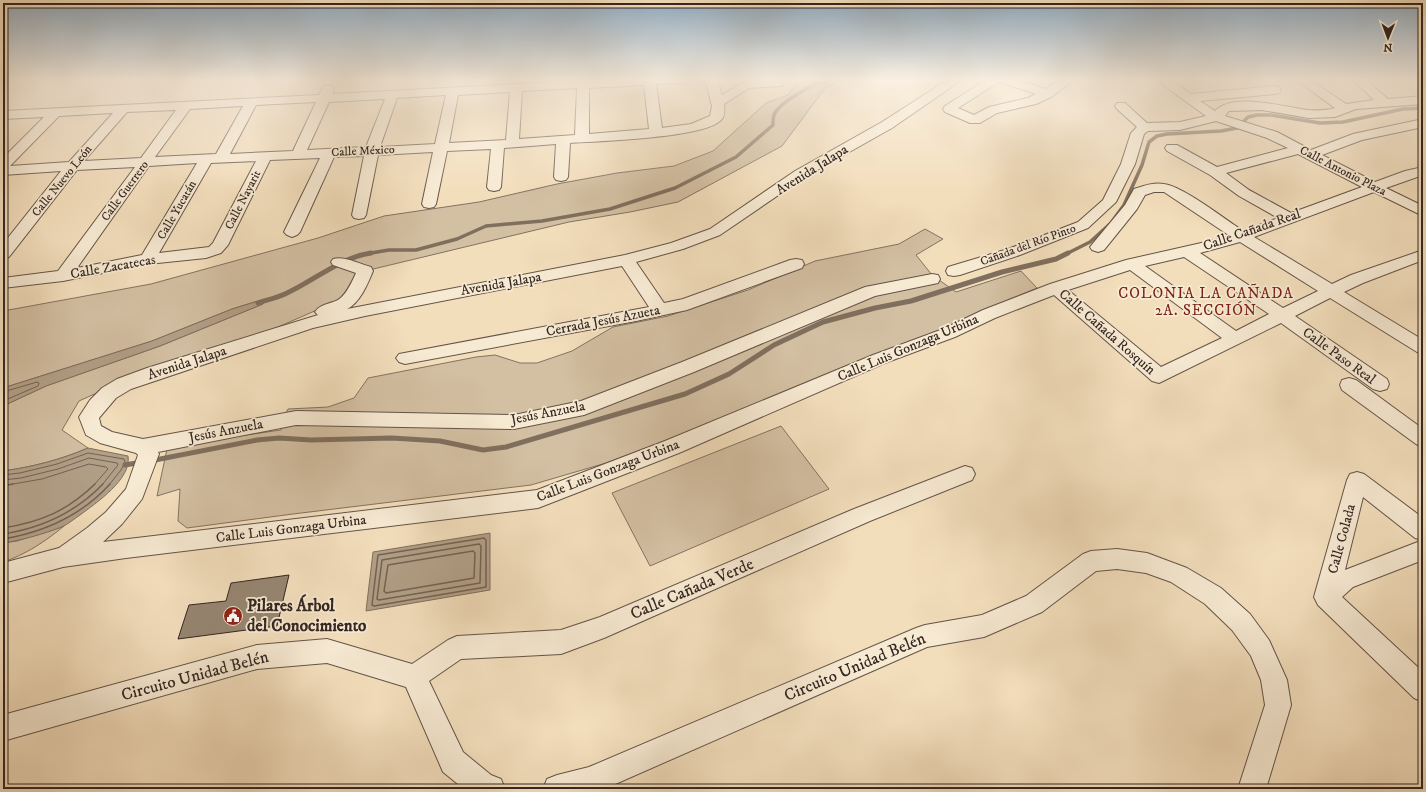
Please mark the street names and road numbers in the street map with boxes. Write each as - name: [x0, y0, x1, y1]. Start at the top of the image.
- street label: Avenida Jalapa: [773, 141, 851, 199]
- street label: Calle Nuevo León: [29, 142, 96, 220]
- street label: Calle México: [331, 142, 395, 160]
- street label: Calle Antonio Plaza: [1297, 143, 1390, 200]
- street label: Calle Guerrero: [98, 158, 152, 224]
- street label: Calle Nayarit: [222, 168, 264, 232]
- street label: Calle Yucatán: [154, 177, 200, 242]
- street label: Calle Cañada Real: [1201, 205, 1304, 255]
- street label: Cañada del Río Pinto: [978, 221, 1078, 269]
- street label: Calle Zacatecas: [69, 251, 157, 283]
- street label: Avenida Jalapa: [459, 268, 543, 300]
- street label: Calle Cañada Rosquín: [1055, 285, 1160, 379]
- street label: Cerrada Jesús Azueta: [545, 301, 662, 341]
- street label: Calle Luis Gonzaga Urbina: [835, 310, 981, 386]
- street label: Calle Paso Real: [1299, 323, 1380, 389]
- street label: Avenida Jalapa: [145, 342, 229, 384]
- street label: Jesús Anzuela: [507, 397, 587, 429]
- street label: Jesús Anzuela: [185, 415, 265, 447]
- street label: Calle Luis Gonzaga Urbina: [534, 435, 682, 507]
- street label: Calle Colada: [1324, 502, 1360, 576]
- street label: Calle Luis Gonzaga Urbina: [215, 511, 367, 547]
- street label: Calle Cañada Verde: [627, 553, 757, 625]
- street label: Circuito Unidad Belén: [781, 627, 929, 707]
- street label: Circuito Unidad Belén: [119, 646, 271, 706]

